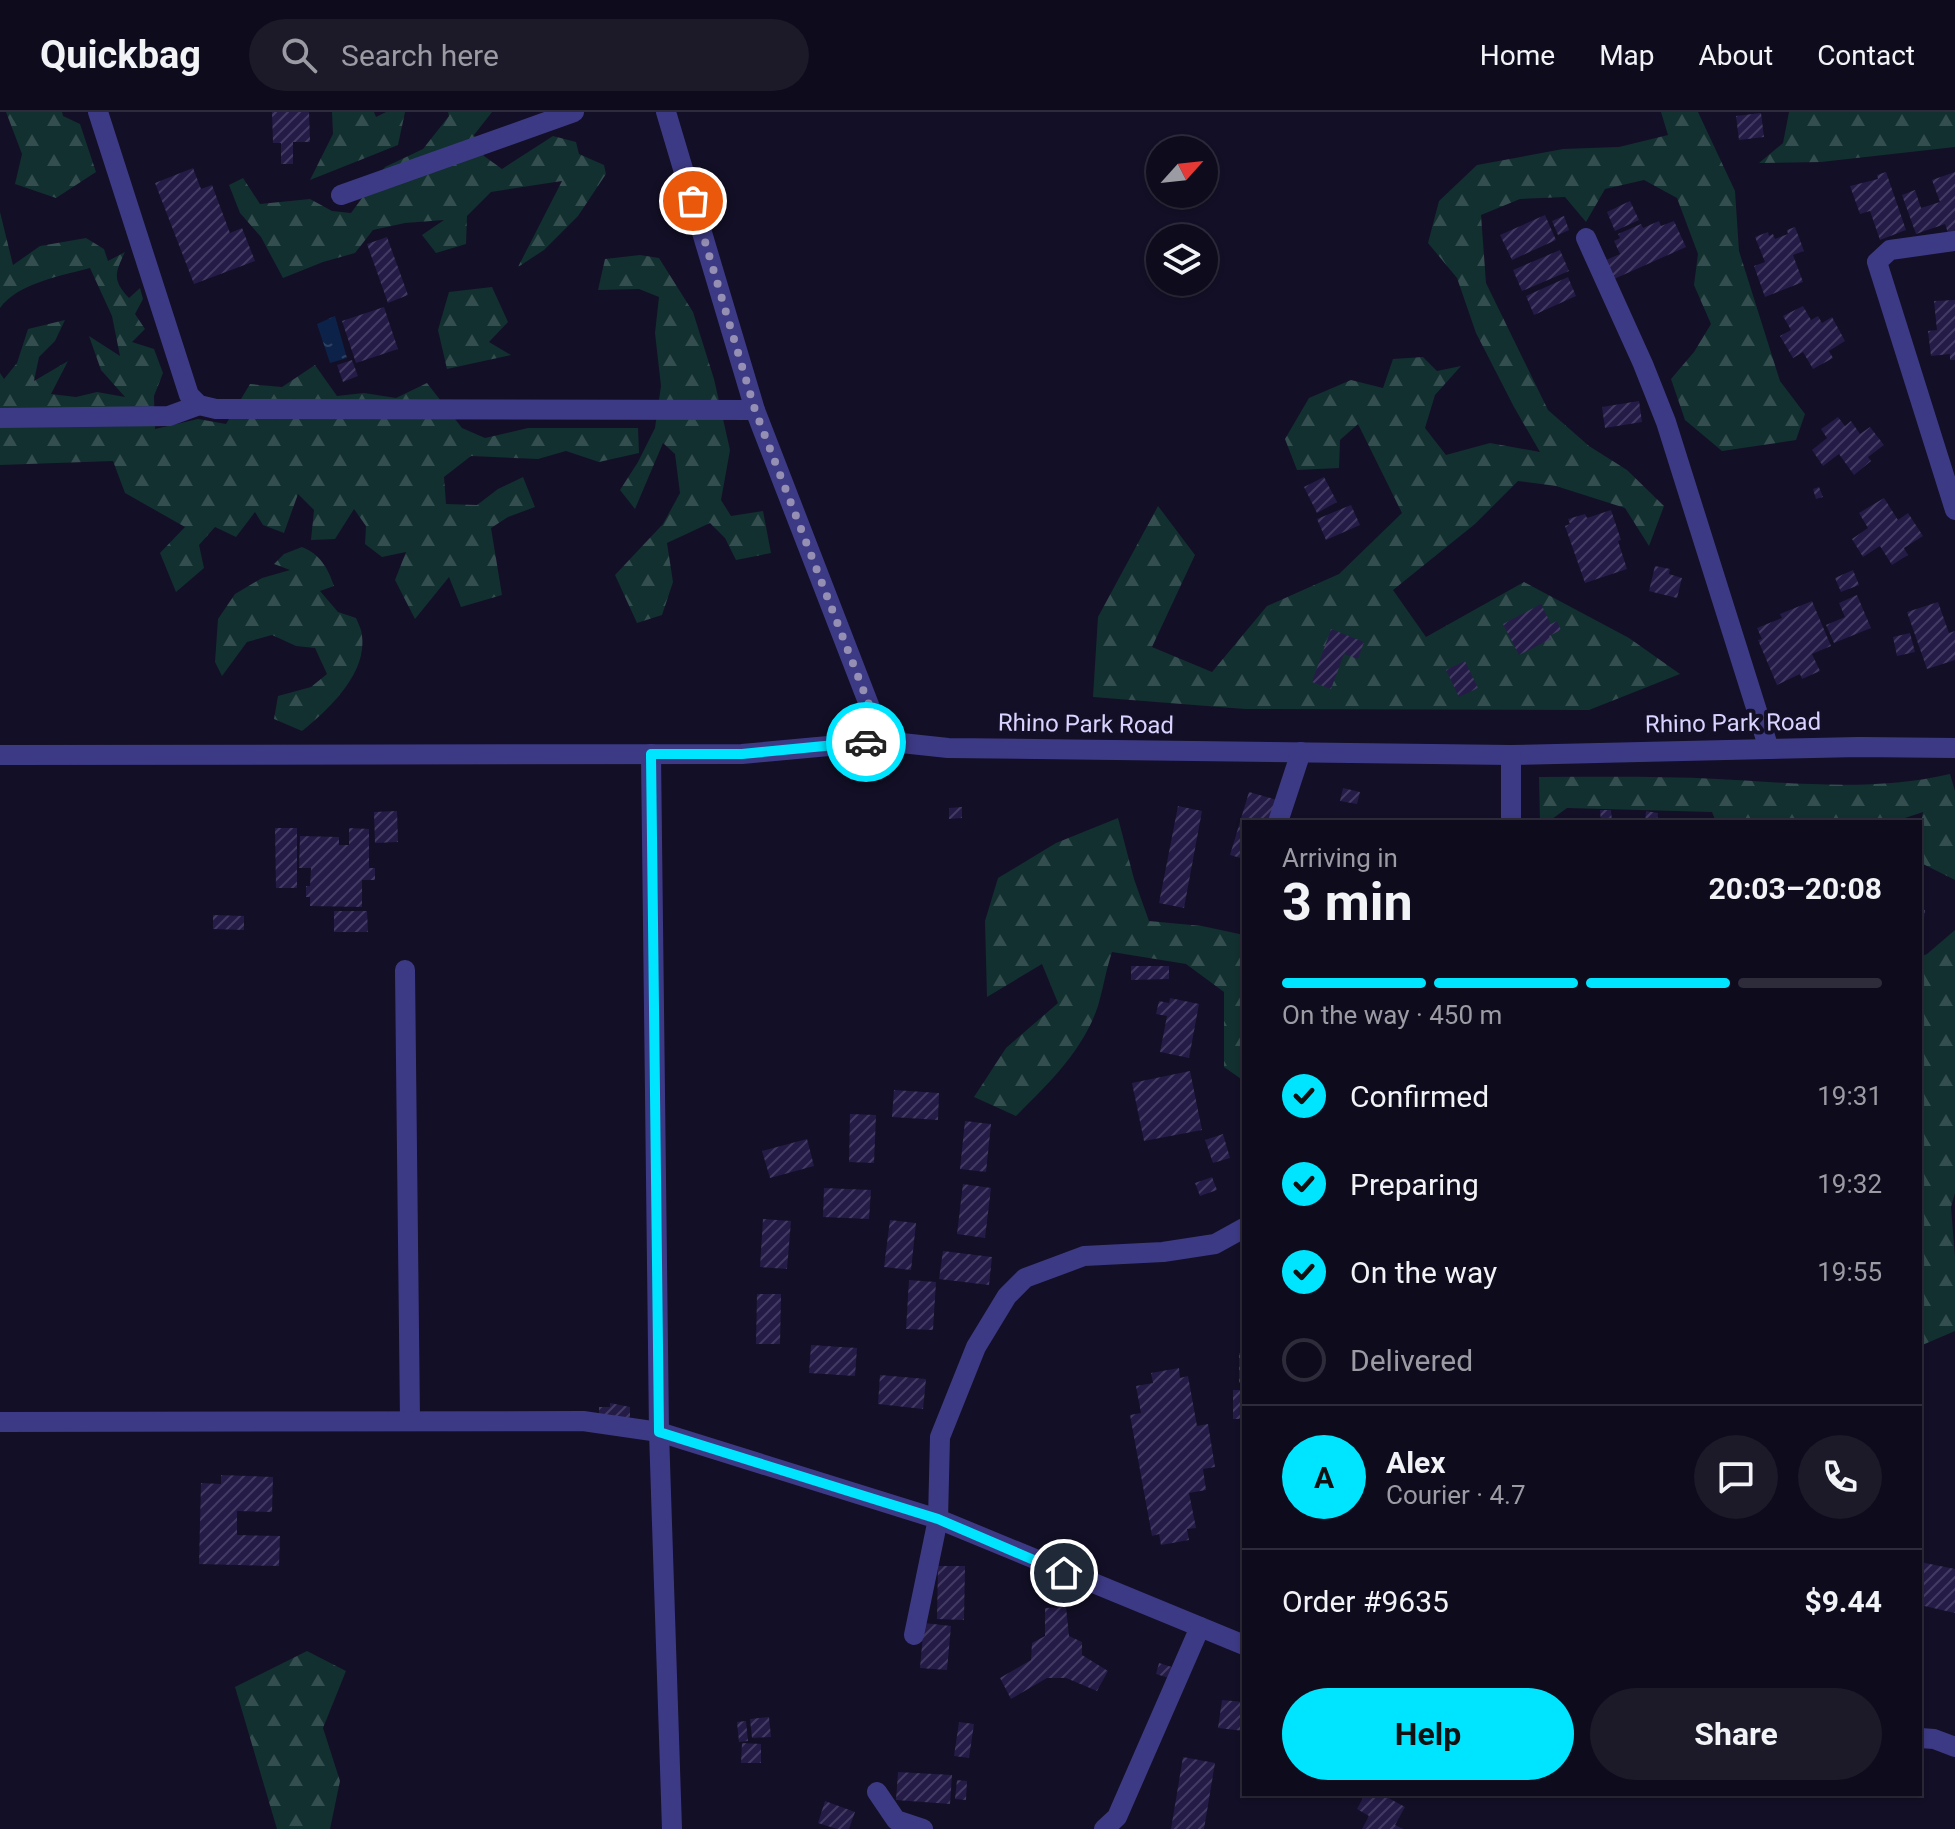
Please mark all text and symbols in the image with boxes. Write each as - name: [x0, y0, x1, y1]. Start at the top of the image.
- search box: [249, 19, 809, 91]
- text: Quickbag: [40, 33, 201, 77]
- icon: search: [277, 33, 321, 77]
- text: Search here: [341, 38, 499, 73]
- text: Home: [1480, 39, 1555, 72]
- text: Map: [1599, 39, 1655, 72]
- text: About: [1699, 39, 1773, 72]
- text: Contact: [1817, 39, 1915, 72]
- north arrow: [1146, 136, 1218, 208]
- map controls: [1146, 136, 1218, 296]
- pin: [659, 167, 727, 235]
- icon: bag: [671, 179, 715, 223]
- button: layers: [1146, 224, 1218, 296]
- courier: [826, 702, 906, 782]
- street label: Rhino Park Road: [1645, 707, 1821, 739]
- street label: Rhino Park Road: [998, 708, 1174, 740]
- icon: car: [844, 720, 888, 764]
- text: Arriving in: [1282, 843, 1398, 873]
- text: 20:03–20:08: [1708, 871, 1882, 906]
- text: 3 min: [1282, 872, 1413, 933]
- text: On the way · 450 m: [1282, 1000, 1502, 1030]
- icon: check: [1282, 1074, 1326, 1118]
- text: Confirmed: [1350, 1079, 1489, 1114]
- text: 19:31: [1817, 1081, 1882, 1111]
- icon: check: [1282, 1162, 1326, 1206]
- text: Preparing: [1350, 1167, 1479, 1202]
- text: 19:32: [1817, 1169, 1882, 1199]
- icon: check: [1282, 1250, 1326, 1294]
- text: On the way: [1350, 1255, 1497, 1290]
- text: 19:55: [1817, 1257, 1882, 1287]
- text: Delivered: [1350, 1343, 1473, 1378]
- button: chat: [1694, 1435, 1778, 1519]
- button: phone: [1798, 1435, 1882, 1519]
- text: Alex: [1386, 1445, 1446, 1480]
- text: A: [1314, 1460, 1334, 1495]
- text: Courier · 4.7: [1386, 1480, 1526, 1510]
- pin: [1030, 1539, 1098, 1607]
- icon: home: [1042, 1551, 1086, 1595]
- text: Order #9635: [1282, 1584, 1449, 1619]
- text: $9.44: [1804, 1584, 1882, 1619]
- button: Help: [1282, 1688, 1574, 1780]
- button: Share: [1590, 1688, 1882, 1780]

